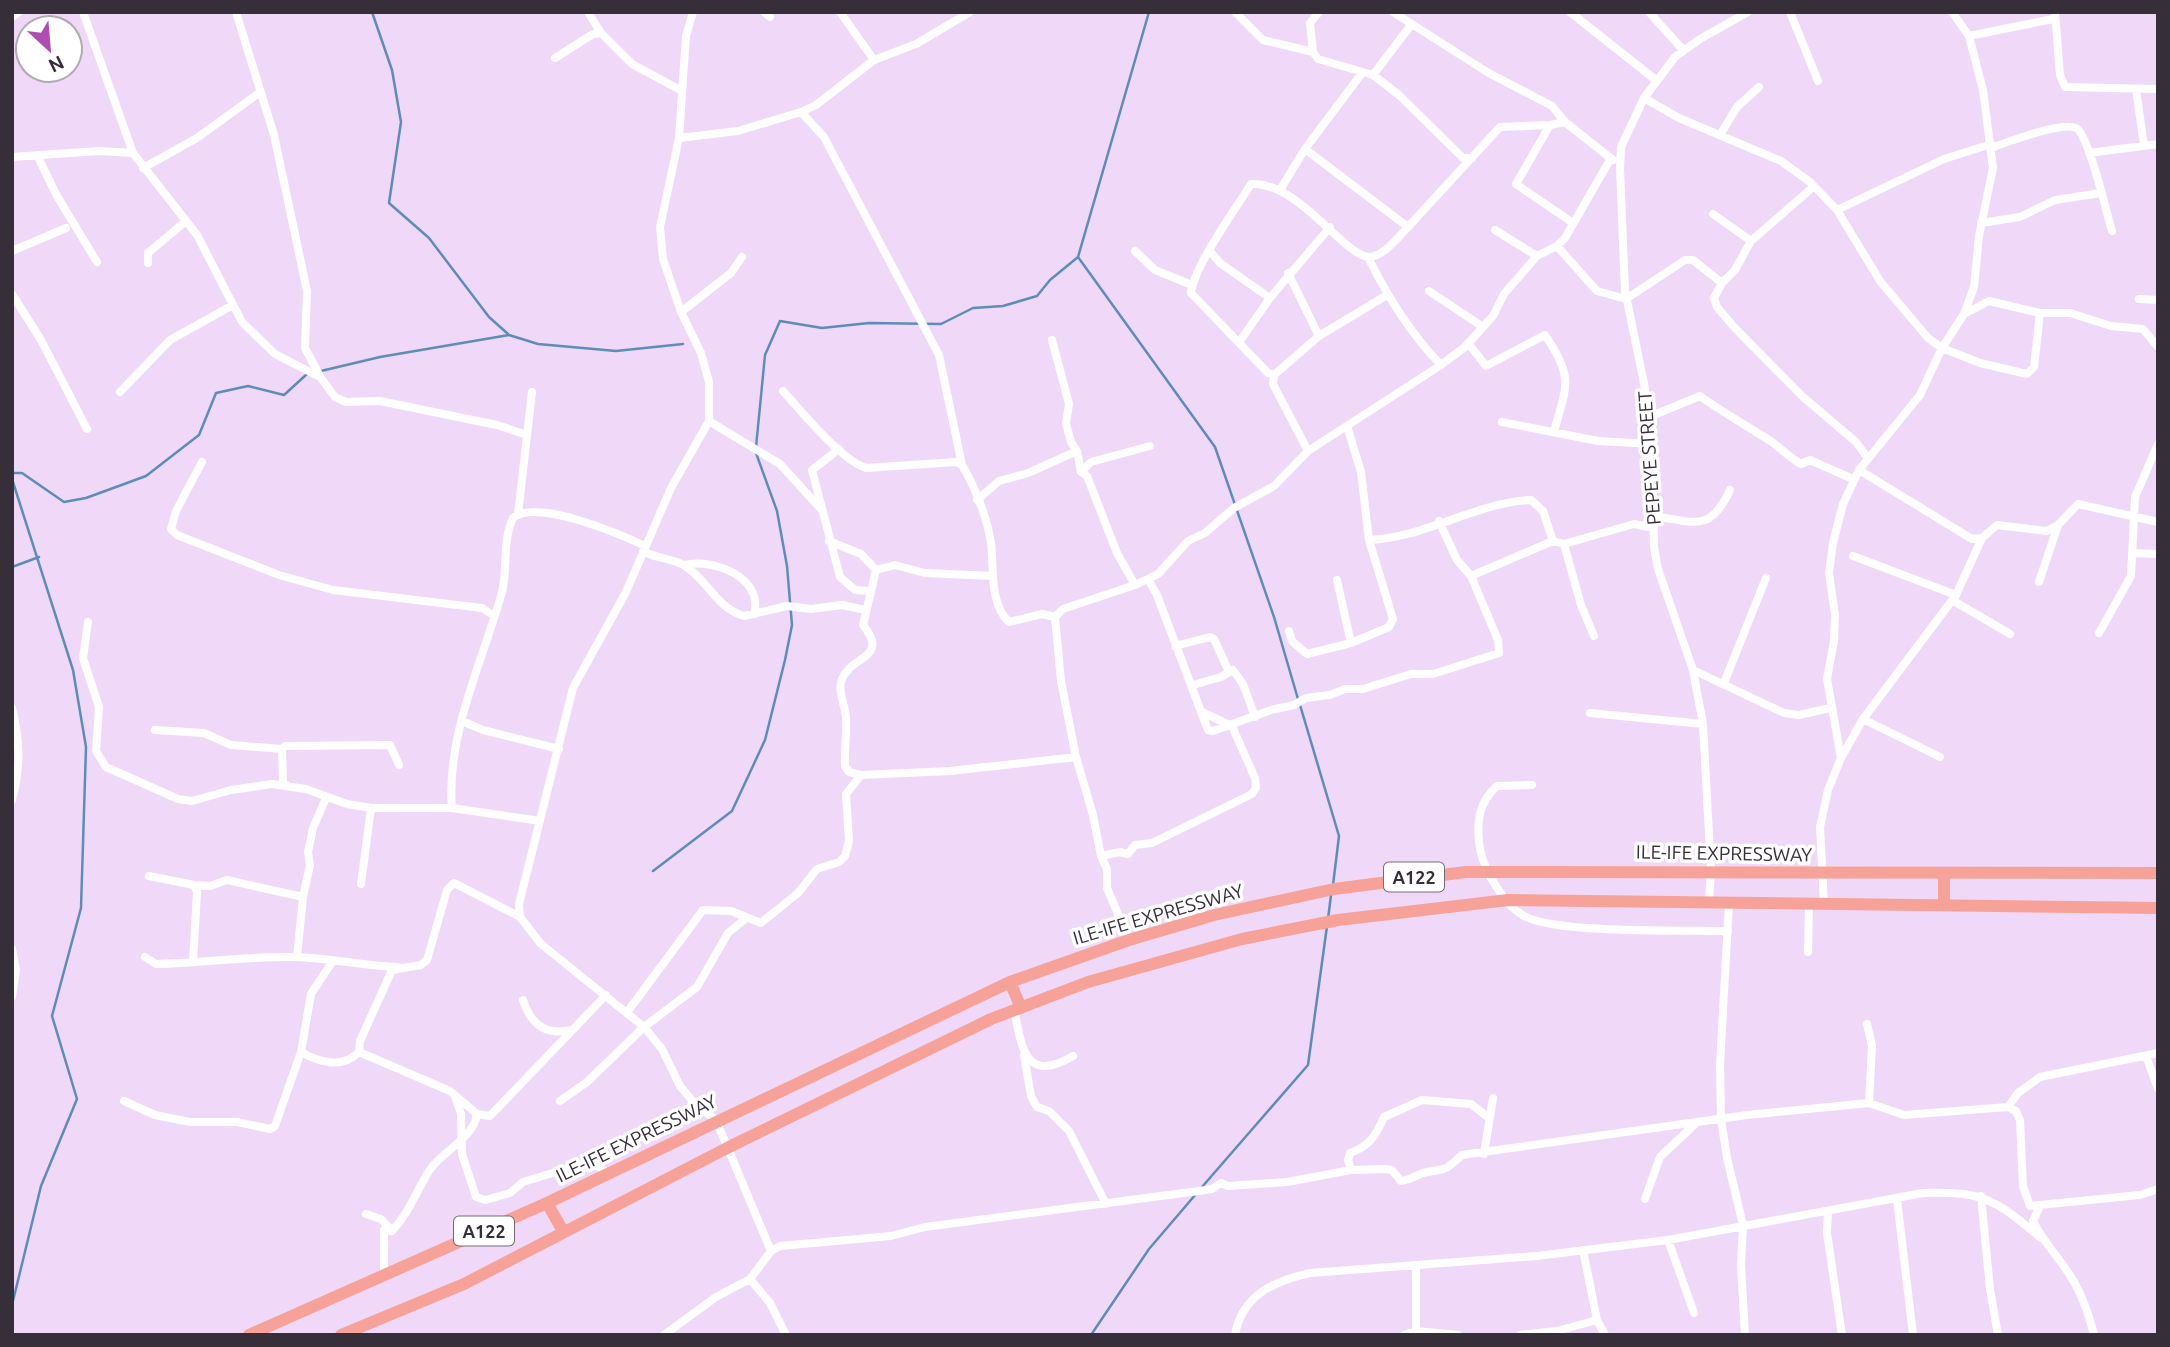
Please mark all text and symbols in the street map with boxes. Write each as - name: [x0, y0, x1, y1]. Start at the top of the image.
- north arrow: [14, 14, 84, 84]
- text: N: [45, 51, 68, 77]
- street label: PEPEYE STREET: [1633, 390, 1665, 526]
- street label: ILE-IFE EXPRESSWAY: [1636, 840, 1812, 866]
- road number: A122: [1384, 862, 1444, 892]
- street label: ILE-IFE EXPRESSWAY: [1070, 879, 1246, 949]
- street label: ILE-IFE EXPRESSWAY: [552, 1090, 720, 1186]
- road number: A122: [454, 1216, 514, 1246]

